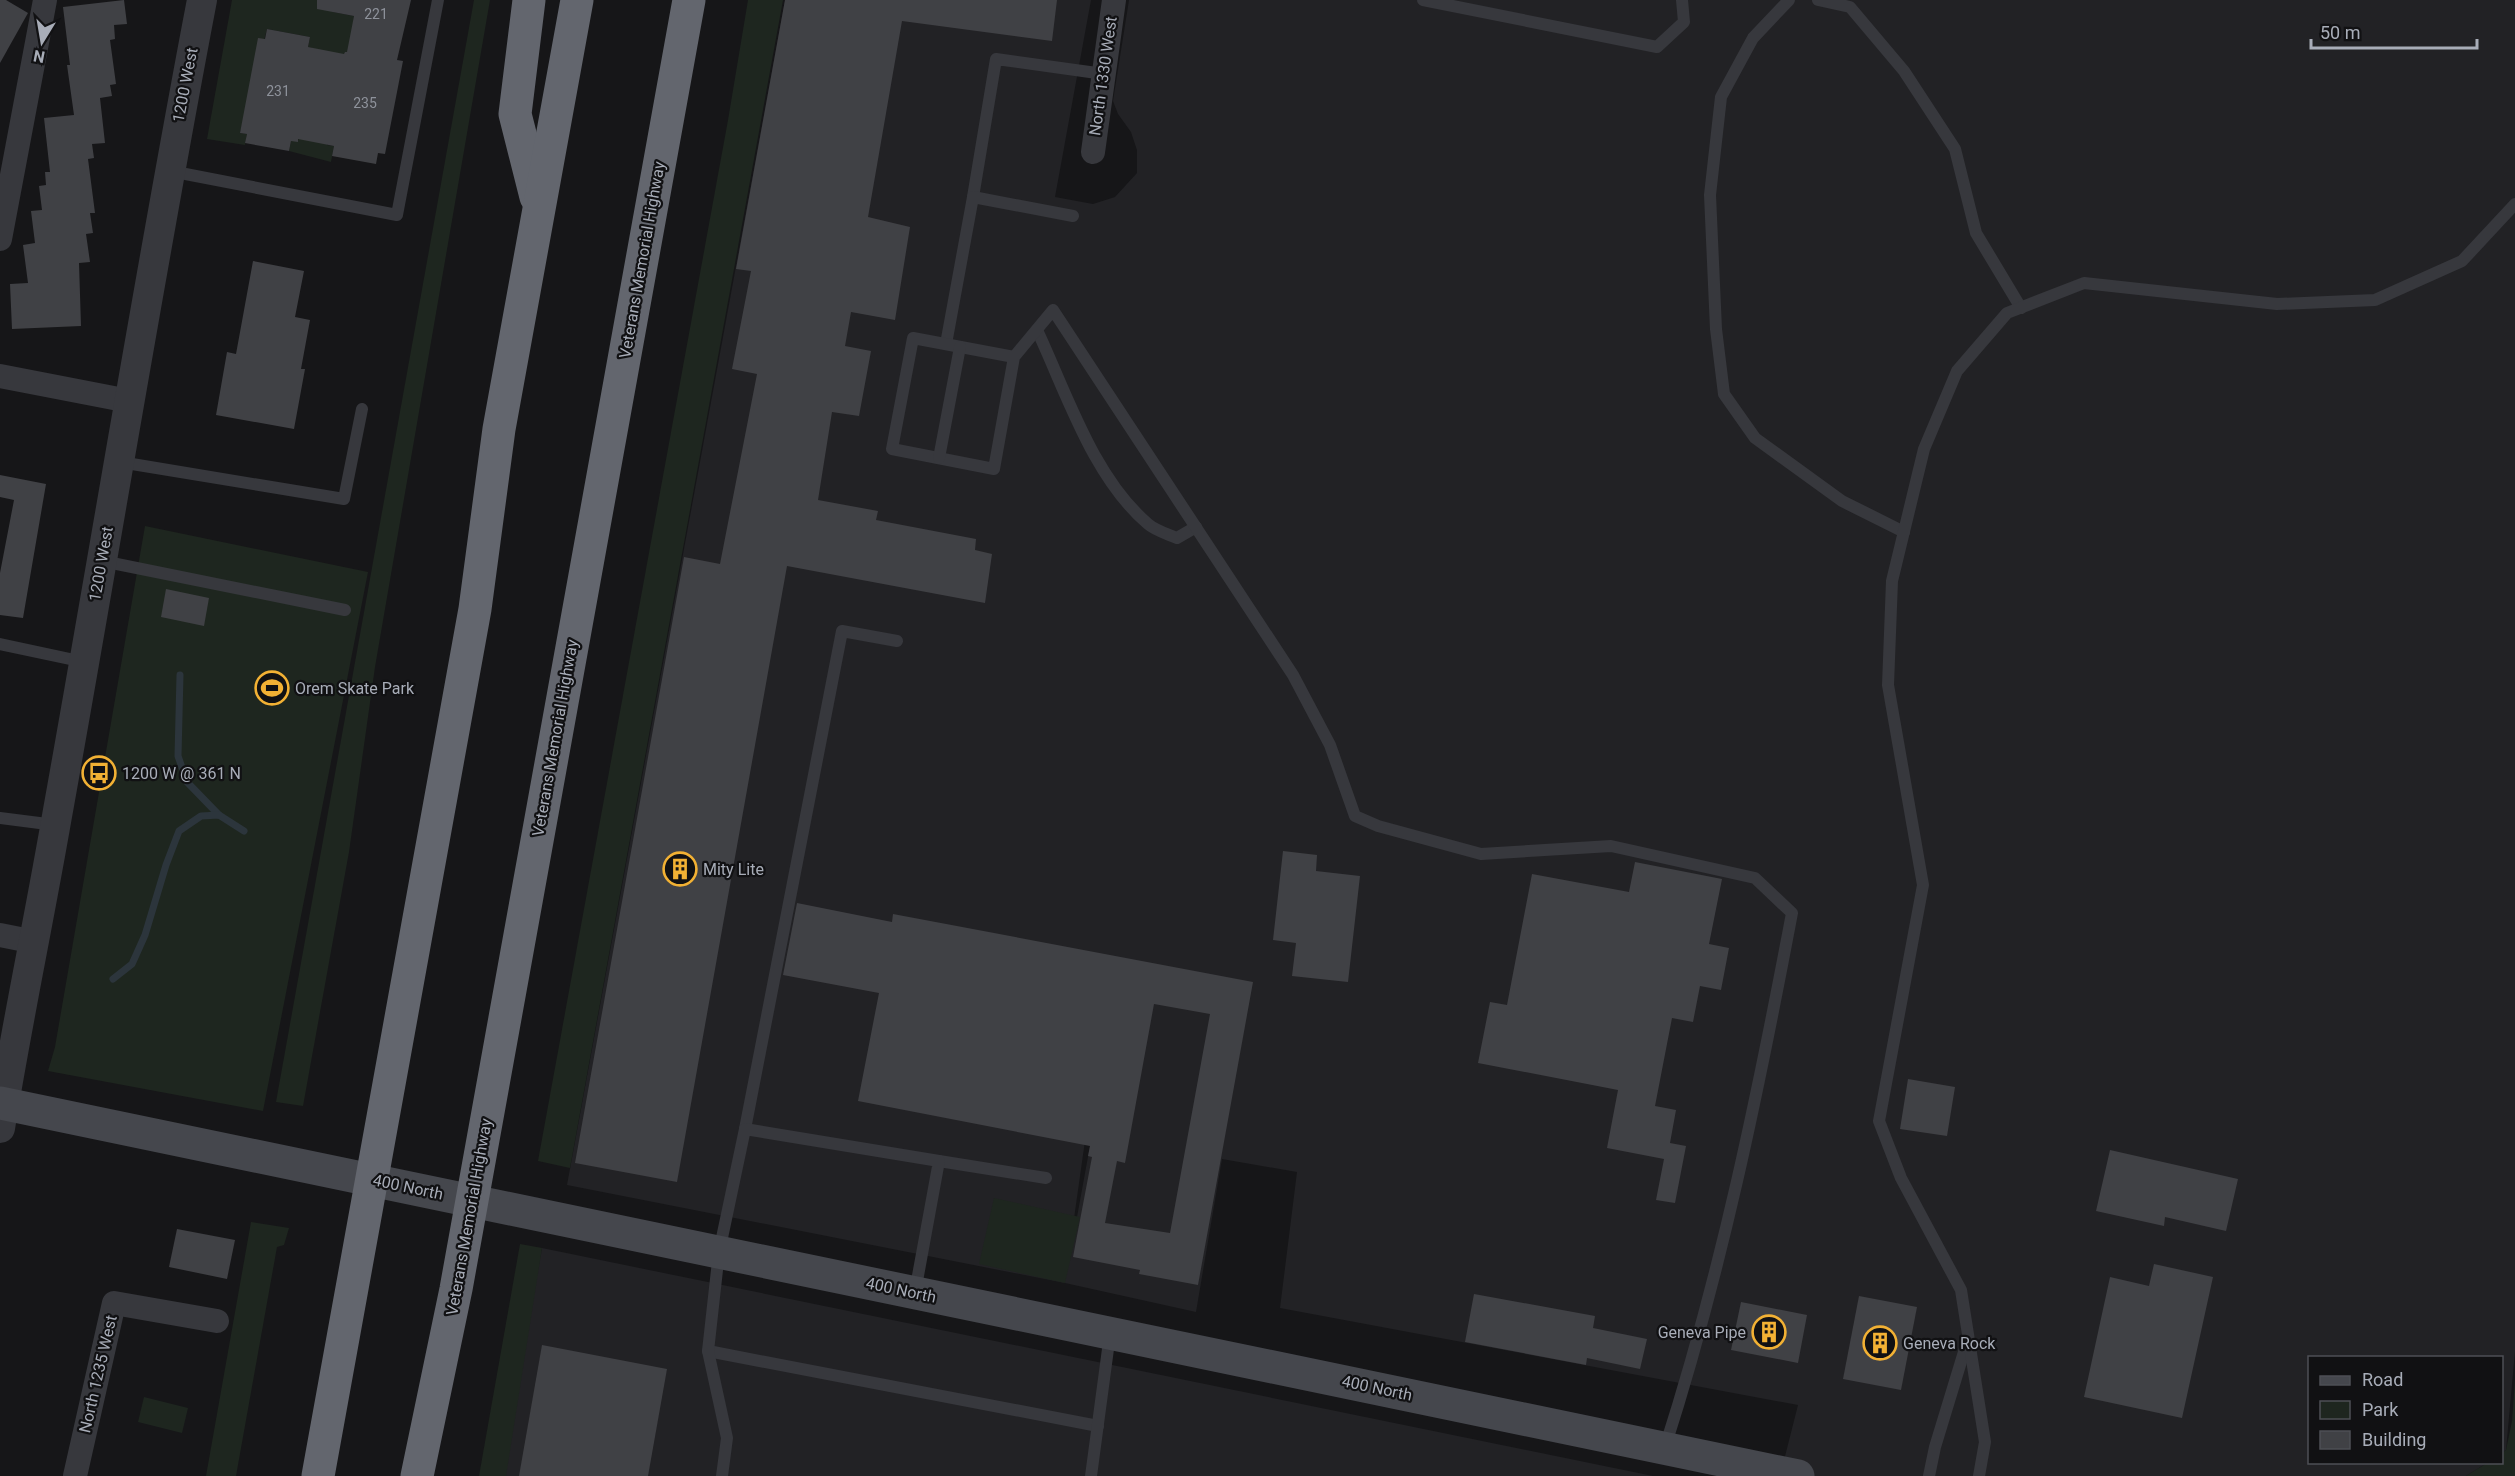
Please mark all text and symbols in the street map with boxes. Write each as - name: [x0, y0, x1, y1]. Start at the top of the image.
- house number: 221: [364, 6, 388, 22]
- north arrow: [12, 12, 72, 72]
- scale bar: [2311, 12, 2478, 50]
- street label: North 1330 West: [1085, 15, 1121, 137]
- text: 50 m: [2320, 22, 2360, 43]
- text: N: [32, 46, 47, 67]
- street label: 1200 West: [168, 46, 202, 124]
- house number: 231: [266, 83, 290, 99]
- house number: 235: [353, 95, 377, 111]
- street label: Veterans Memorial Highway: [615, 160, 669, 360]
- street label: 1200 West: [85, 525, 117, 603]
- street label: Veterans Memorial Highway: [528, 638, 582, 838]
- sports icon: Orem Skate Park: [254, 670, 290, 706]
- place label: Orem Skate Park: [295, 679, 415, 698]
- bus stop icon: 1200 W @ 361 N: [81, 755, 117, 791]
- place label: 1200 W @ 361 N: [122, 764, 241, 783]
- building icon: Mity Lite: [662, 851, 698, 887]
- place label: Mity Lite: [703, 860, 764, 879]
- street label: Veterans Memorial Highway: [442, 1117, 496, 1317]
- street label: 400 North: [371, 1170, 445, 1204]
- street label: 400 North: [864, 1273, 938, 1307]
- street label: North 1235 West: [75, 1313, 121, 1435]
- building icon: Geneva Pipe: [1751, 1314, 1787, 1350]
- place label: Geneva Pipe: [1658, 1323, 1746, 1342]
- building icon: Geneva Rock: [1862, 1325, 1898, 1361]
- place label: Geneva Rock: [1903, 1334, 1996, 1353]
- legend: [2308, 1356, 2503, 1464]
- text: Road: [2362, 1369, 2403, 1390]
- street label: 400 North: [1340, 1371, 1414, 1405]
- text: Park: [2362, 1399, 2399, 1420]
- text: Building: [2362, 1429, 2426, 1450]

